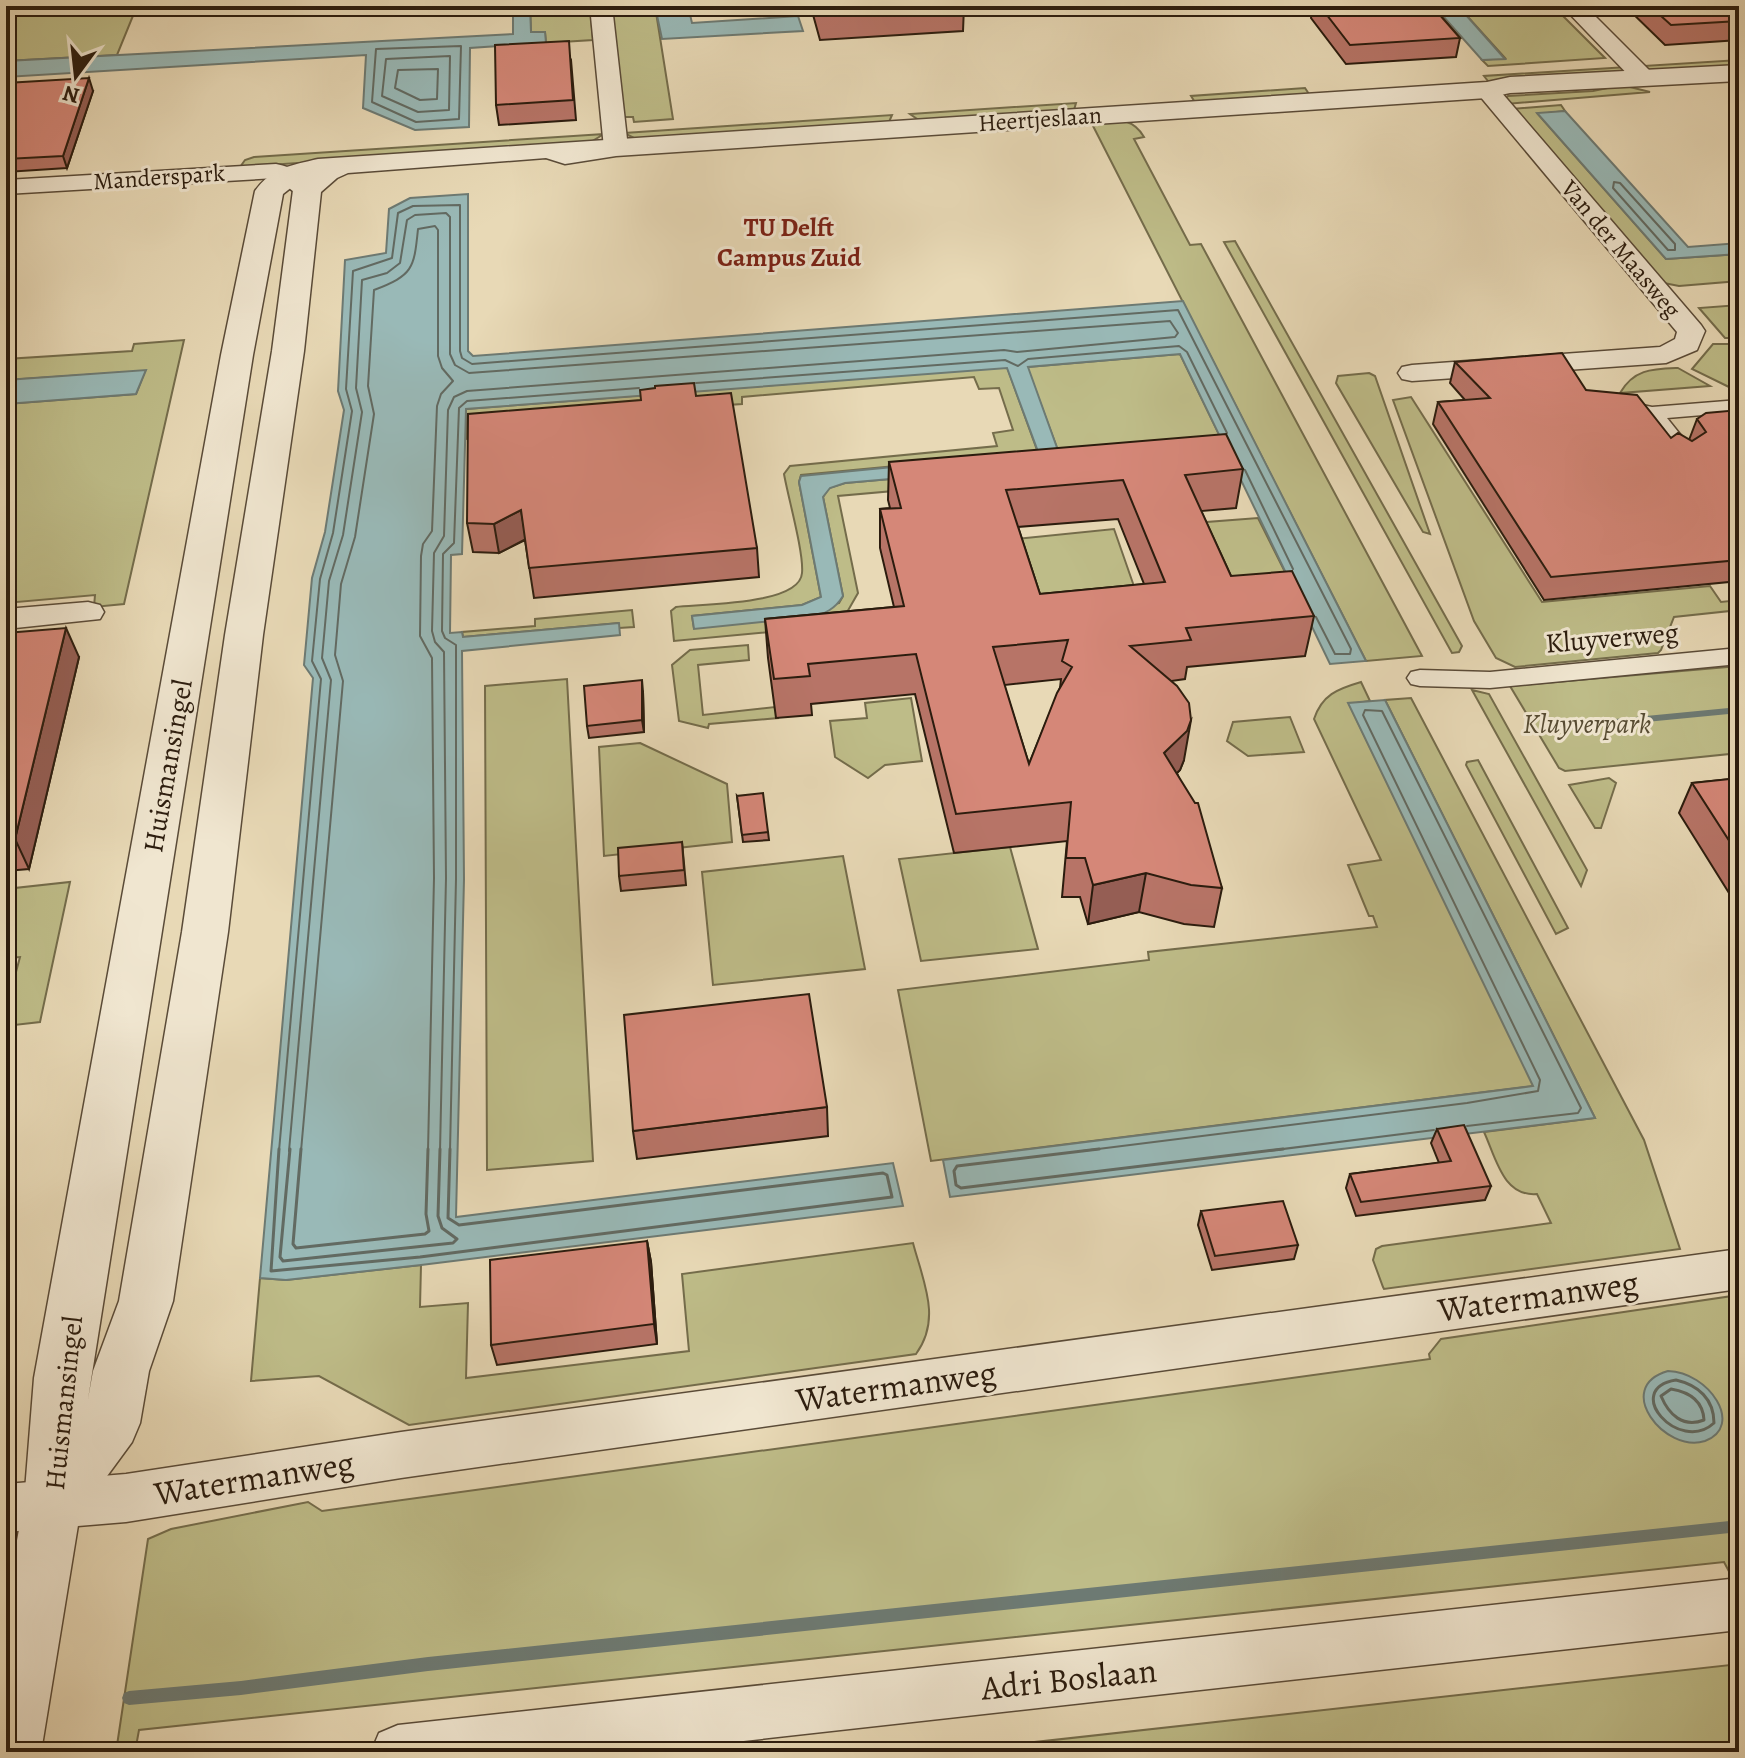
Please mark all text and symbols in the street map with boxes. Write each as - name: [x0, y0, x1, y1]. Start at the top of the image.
- north arrow: [36, 36, 116, 116]
- text: N: [59, 78, 83, 111]
- street label: Heertjeslaan: [977, 99, 1103, 139]
- street label: Manderspark: [92, 156, 226, 198]
- street label: Van der Maasweg: [1553, 173, 1688, 325]
- district label: TU Delft Campus Zuid: [717, 210, 862, 275]
- street label: Kluyverweg: [1544, 613, 1680, 663]
- street label: Huismansingel: [134, 676, 202, 855]
- park label: Kluyverpark: [1523, 705, 1651, 743]
- street label: Watermanweg: [1434, 1259, 1641, 1333]
- street label: Huismansingel: [36, 1314, 92, 1492]
- street label: Watermanweg: [792, 1349, 999, 1423]
- street label: Watermanweg: [150, 1439, 357, 1517]
- street label: Adri Boslaan: [978, 1646, 1159, 1712]

